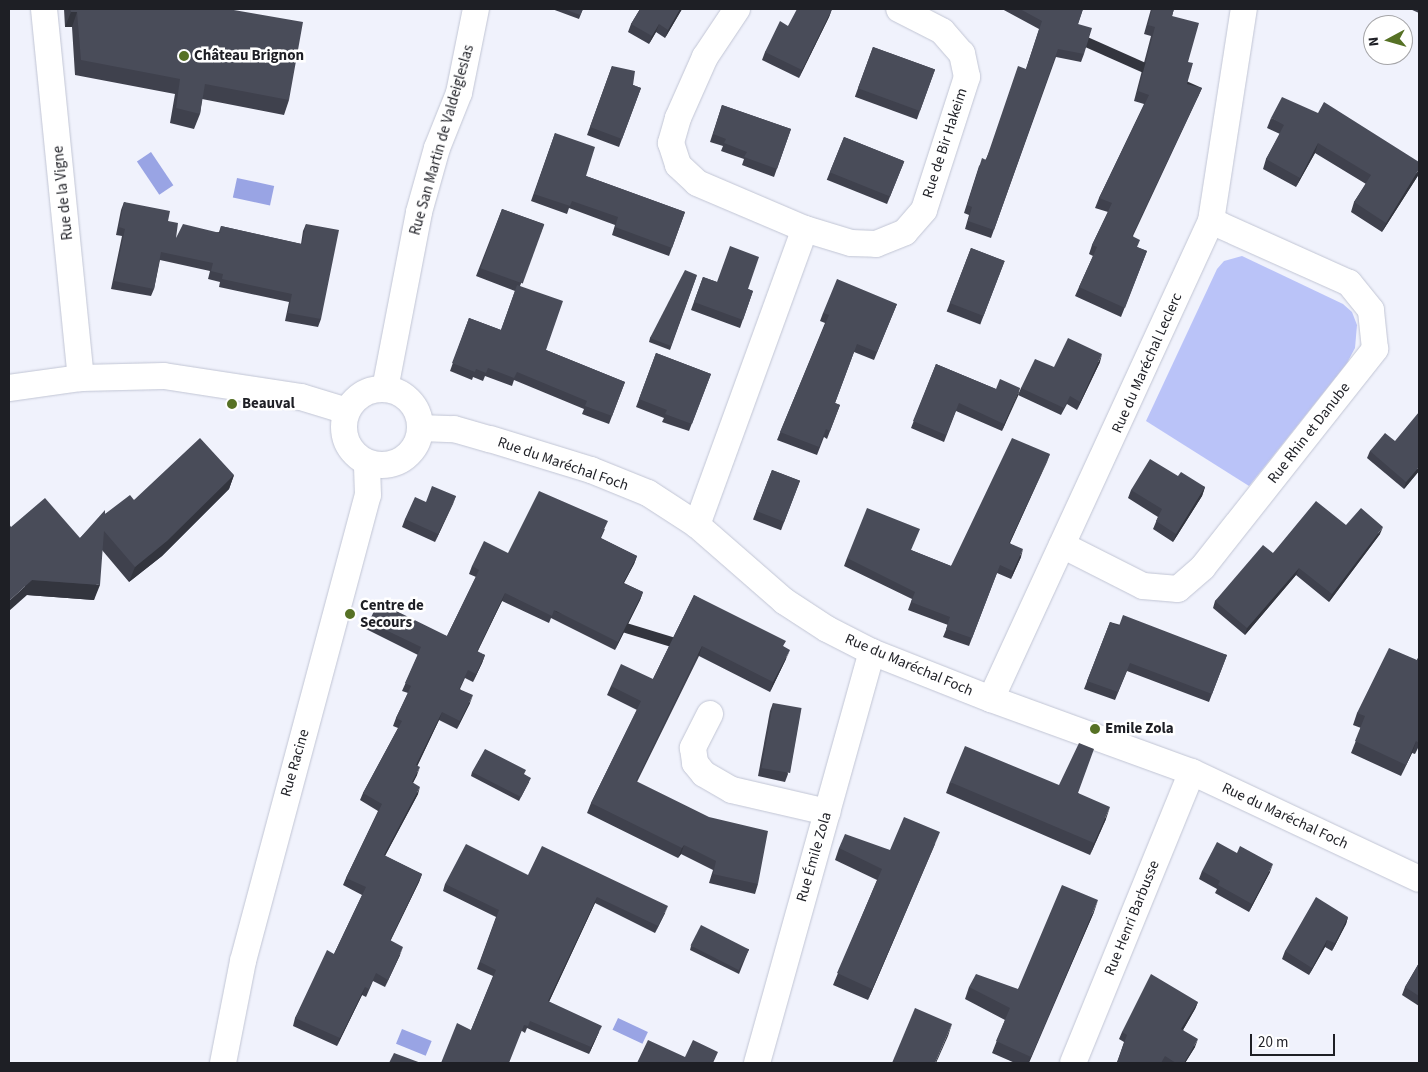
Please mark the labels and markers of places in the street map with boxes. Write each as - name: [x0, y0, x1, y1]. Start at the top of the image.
- place label: Château Brignon: [194, 47, 304, 65]
- marker: Château Brignon: [178, 50, 190, 62]
- place label: Beauval: [242, 395, 295, 413]
- marker: Beauval: [226, 398, 238, 410]
- place label: Centre de Secours: [360, 596, 424, 631]
- marker: Centre de Secours: [344, 608, 356, 620]
- place label: Emile Zola: [1105, 720, 1174, 738]
- marker: Emile Zola: [1089, 723, 1101, 735]

